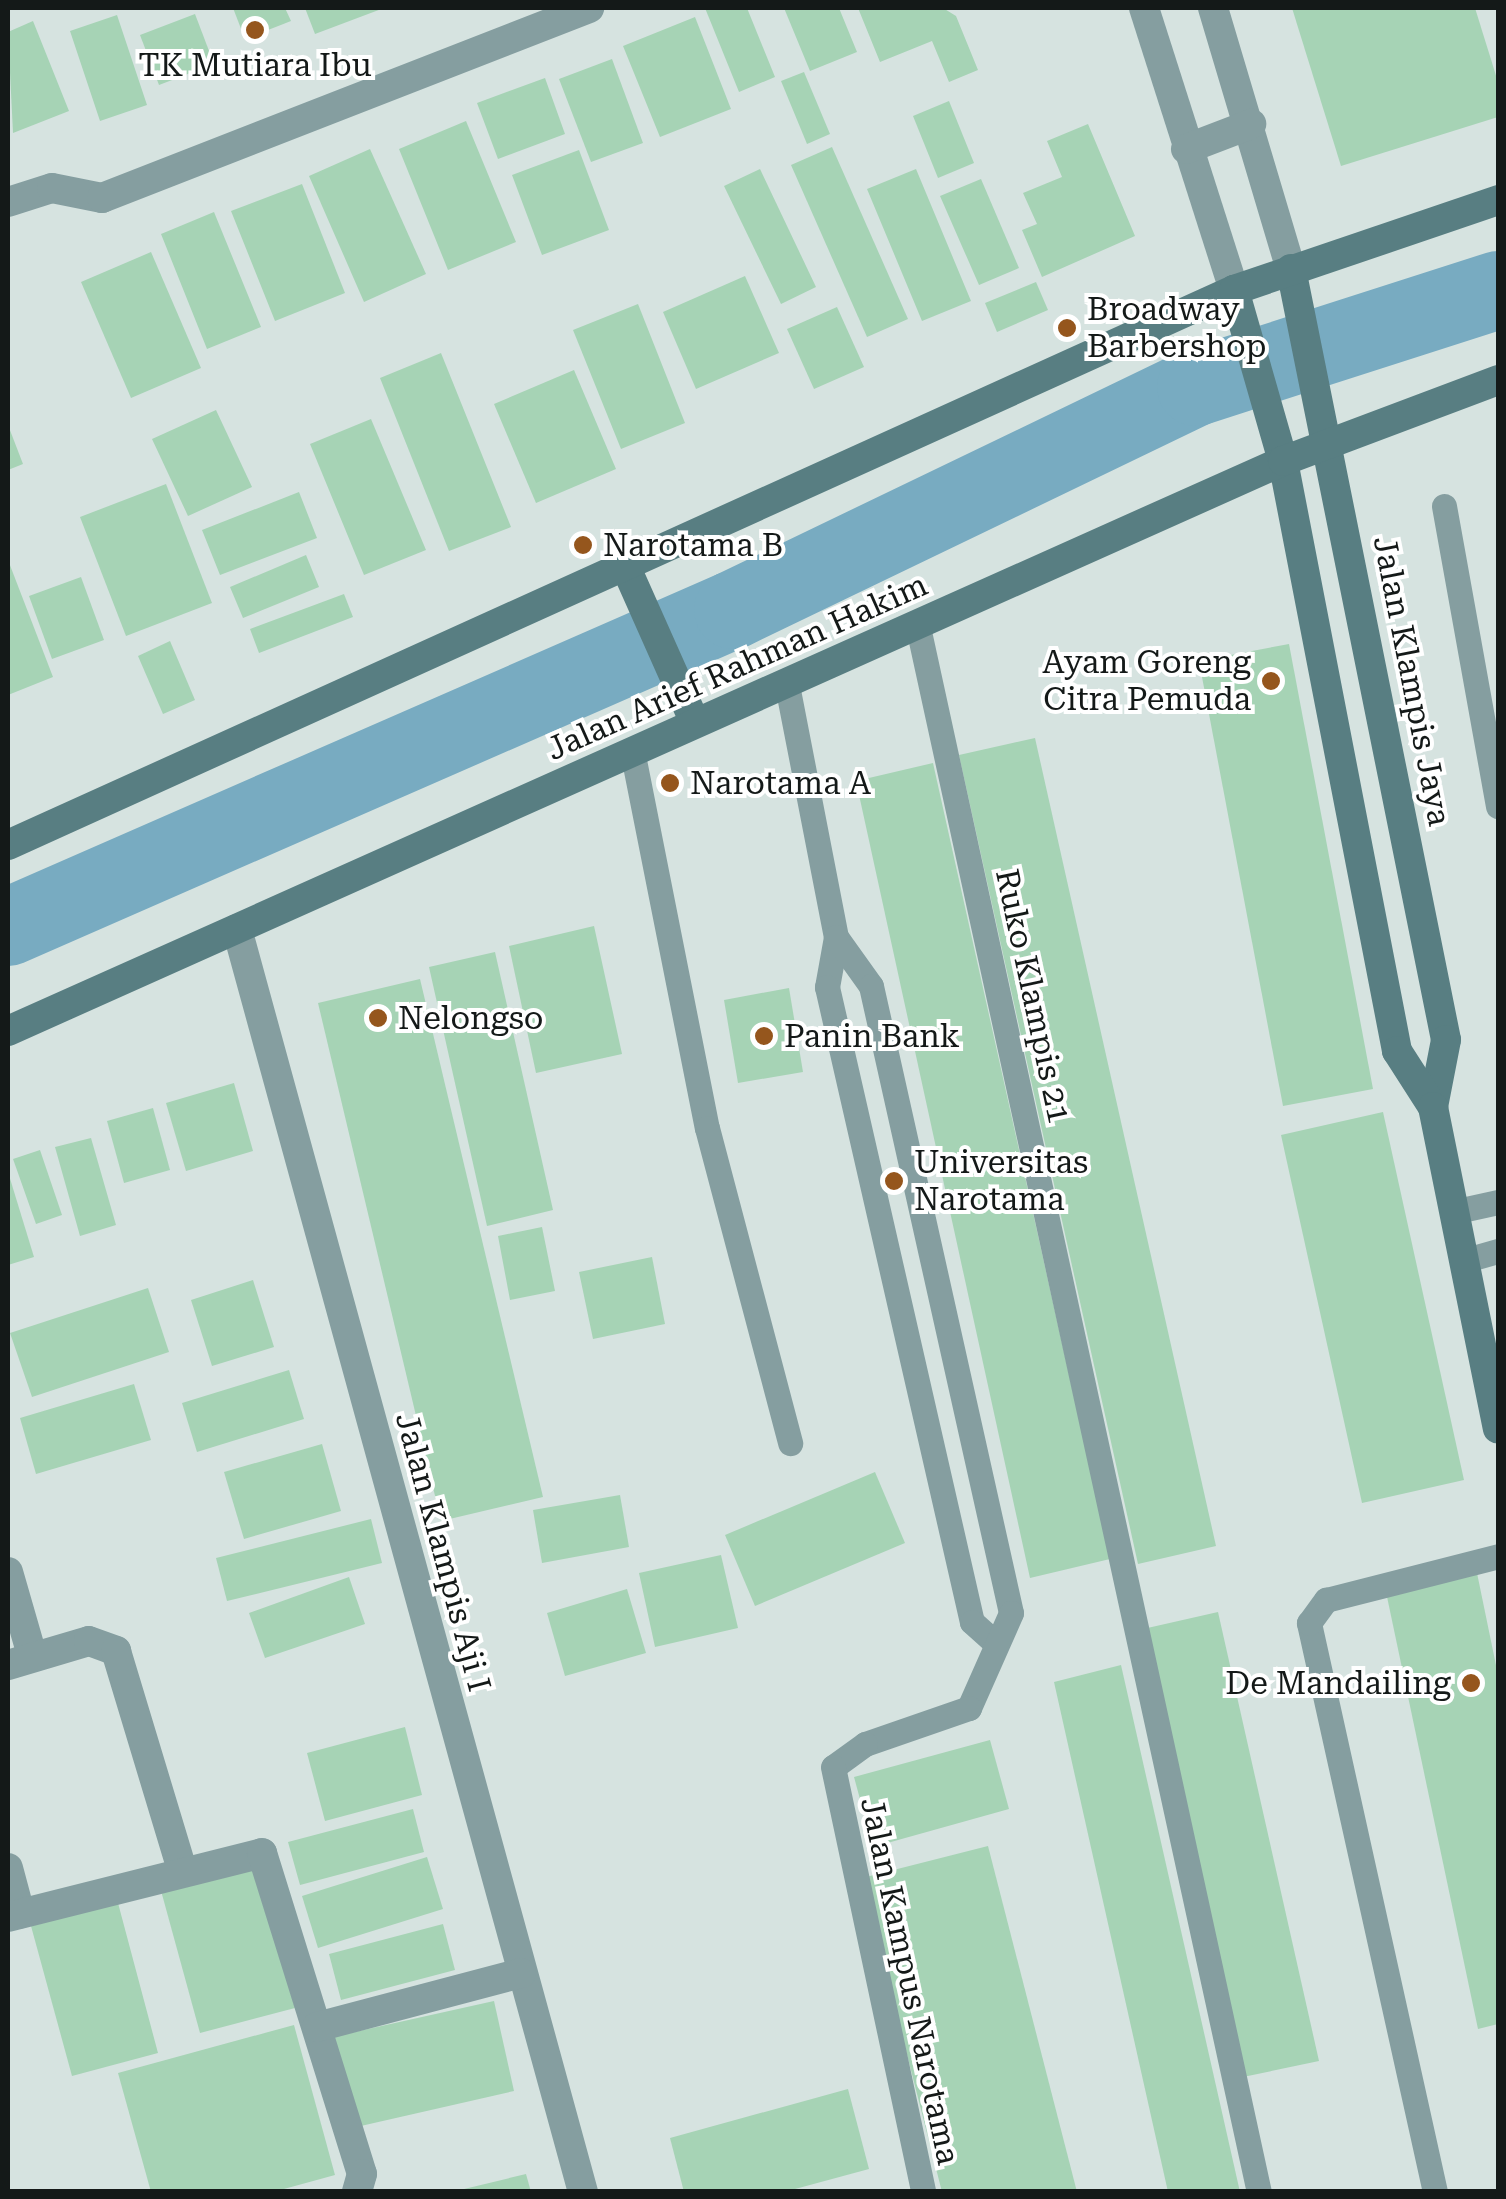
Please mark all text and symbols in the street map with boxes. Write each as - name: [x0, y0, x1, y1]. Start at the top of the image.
- marker: TK Mutiara Ibu: [244, 19, 266, 41]
- place label: TK Mutiara Ibu: [138, 46, 372, 84]
- place label: Broadway Barbershop: [1087, 291, 1267, 366]
- marker: Broadway Barbershop: [1056, 317, 1078, 339]
- place label: Narotama B: [603, 526, 783, 564]
- street label: Jalan Klampis Jaya: [1365, 533, 1459, 829]
- marker: Narotama B: [572, 534, 594, 556]
- street label: Jalan Arief Rahman Hakim: [541, 566, 933, 768]
- place label: Ayam Goreng Citra Pemuda: [1042, 644, 1251, 719]
- marker: Ayam Goreng Citra Pemuda: [1260, 670, 1282, 692]
- place label: Narotama A: [690, 764, 871, 802]
- marker: Narotama A: [659, 772, 681, 794]
- street label: Ruko Klampis 21: [987, 865, 1079, 1127]
- place label: Nelongso: [398, 999, 543, 1037]
- marker: Nelongso: [367, 1007, 389, 1029]
- place label: Panin Bank: [784, 1017, 960, 1055]
- marker: Panin Bank: [753, 1025, 775, 1047]
- place label: Universitas Narotama: [914, 1144, 1088, 1219]
- marker: Universitas Narotama: [883, 1170, 905, 1192]
- street label: Jalan Klampis Aji I: [387, 1408, 499, 1696]
- place label: De Mandailing: [1225, 1664, 1451, 1702]
- marker: De Mandailing: [1460, 1672, 1482, 1694]
- street label: Jalan Kampus Narotama: [852, 1794, 968, 2168]

